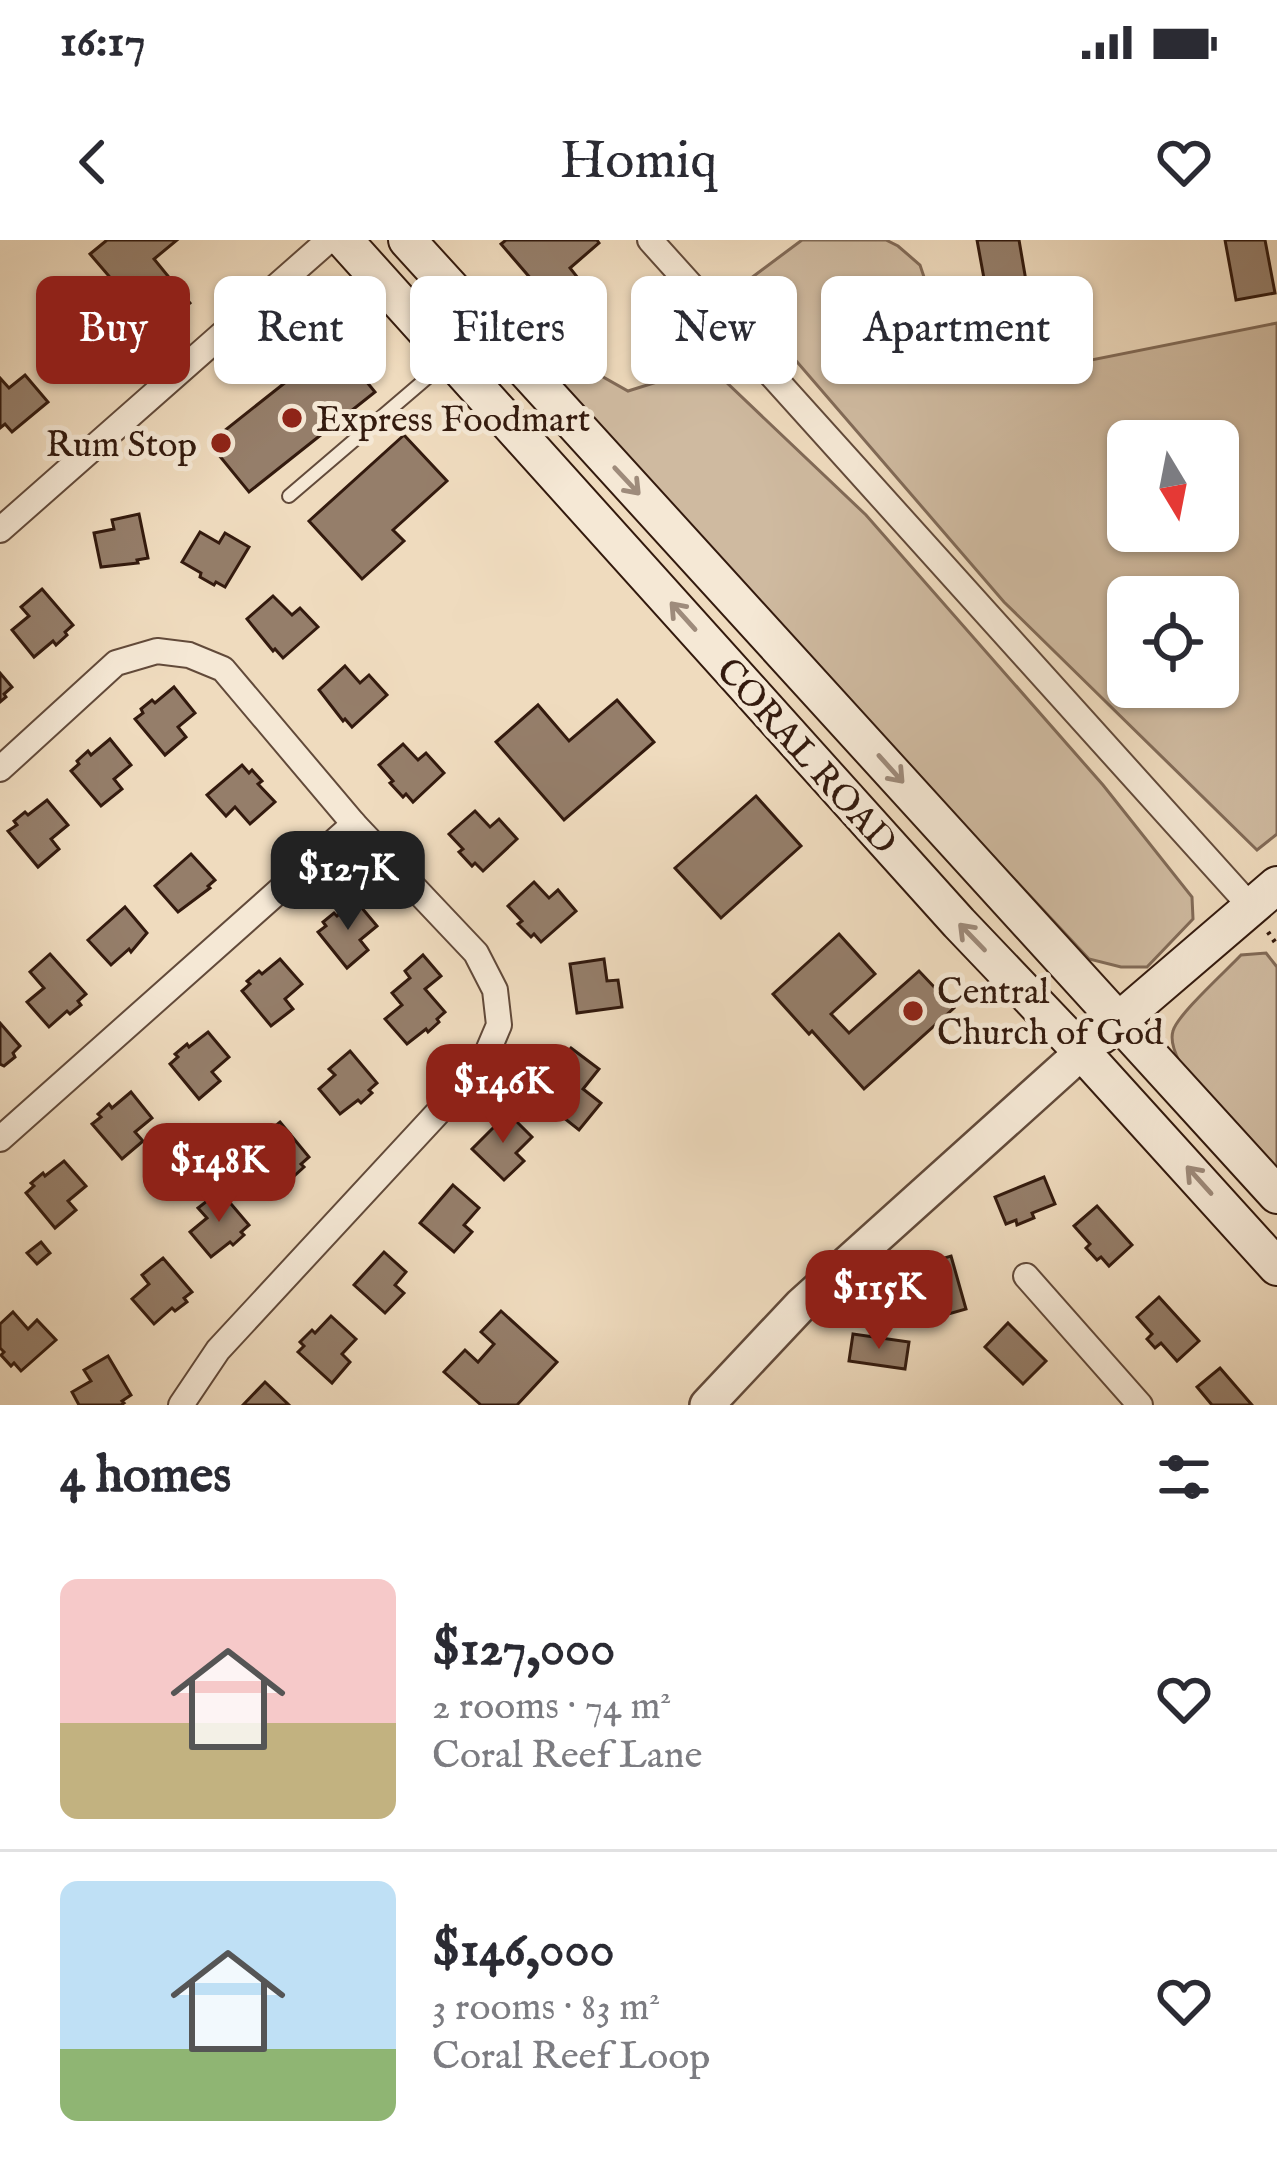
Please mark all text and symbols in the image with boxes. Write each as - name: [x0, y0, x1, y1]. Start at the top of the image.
- text: 16:17: [60, 14, 145, 71]
- text: Homiq: [560, 128, 717, 197]
- icon: back: [60, 129, 126, 195]
- icon: heart: [1151, 129, 1217, 195]
- chip: Buy: [36, 276, 190, 384]
- chip: Rent: [214, 276, 386, 384]
- chip: Filters: [410, 276, 607, 384]
- chip: New: [631, 276, 797, 384]
- chip: Apartment: [821, 276, 1093, 384]
- place label: Express Foodmart: [316, 398, 590, 444]
- marker: Express Foodmart: [279, 405, 305, 431]
- north arrow: [1107, 420, 1239, 552]
- map controls: [1107, 420, 1239, 708]
- place label: Rum Stop: [46, 423, 197, 469]
- marker: Rum Stop: [208, 430, 234, 456]
- one-way arrow: [613, 466, 641, 496]
- button: locate: [1107, 576, 1239, 708]
- one-way arrow: [670, 601, 697, 632]
- street label: CORAL ROAD: [705, 649, 906, 865]
- one-way arrow: [876, 754, 904, 784]
- pin: $127K: [264, 831, 432, 933]
- text: $127K: [298, 845, 398, 894]
- one-way arrow: [959, 923, 987, 952]
- place label: Central Church of God: [937, 970, 1164, 1057]
- marker: Central Church of God: [900, 998, 926, 1024]
- pin: $146K: [419, 1044, 587, 1146]
- text: $146K: [453, 1058, 553, 1107]
- pin: $148K: [135, 1123, 303, 1225]
- text: $148K: [170, 1137, 268, 1186]
- one-way arrow: [1186, 1165, 1213, 1195]
- pin: $115K: [795, 1250, 963, 1352]
- text: $115K: [833, 1264, 926, 1313]
- icon: filters: [1151, 1444, 1217, 1510]
- text: 4 homes: [60, 1445, 231, 1510]
- text: $127,000: [432, 1618, 615, 1683]
- icon: home: [156, 1627, 300, 1771]
- icon: heart: [1151, 1666, 1217, 1732]
- text: 2 rooms · 74 m²: [432, 1683, 671, 1732]
- text: Coral Reef Lane: [432, 1732, 702, 1781]
- text: $146,000: [432, 1919, 614, 1984]
- icon: home: [156, 1929, 300, 2073]
- icon: heart: [1151, 1968, 1217, 2034]
- text: 3 rooms · 83 m²: [432, 1984, 660, 2033]
- text: Coral Reef Loop: [432, 2033, 710, 2082]

